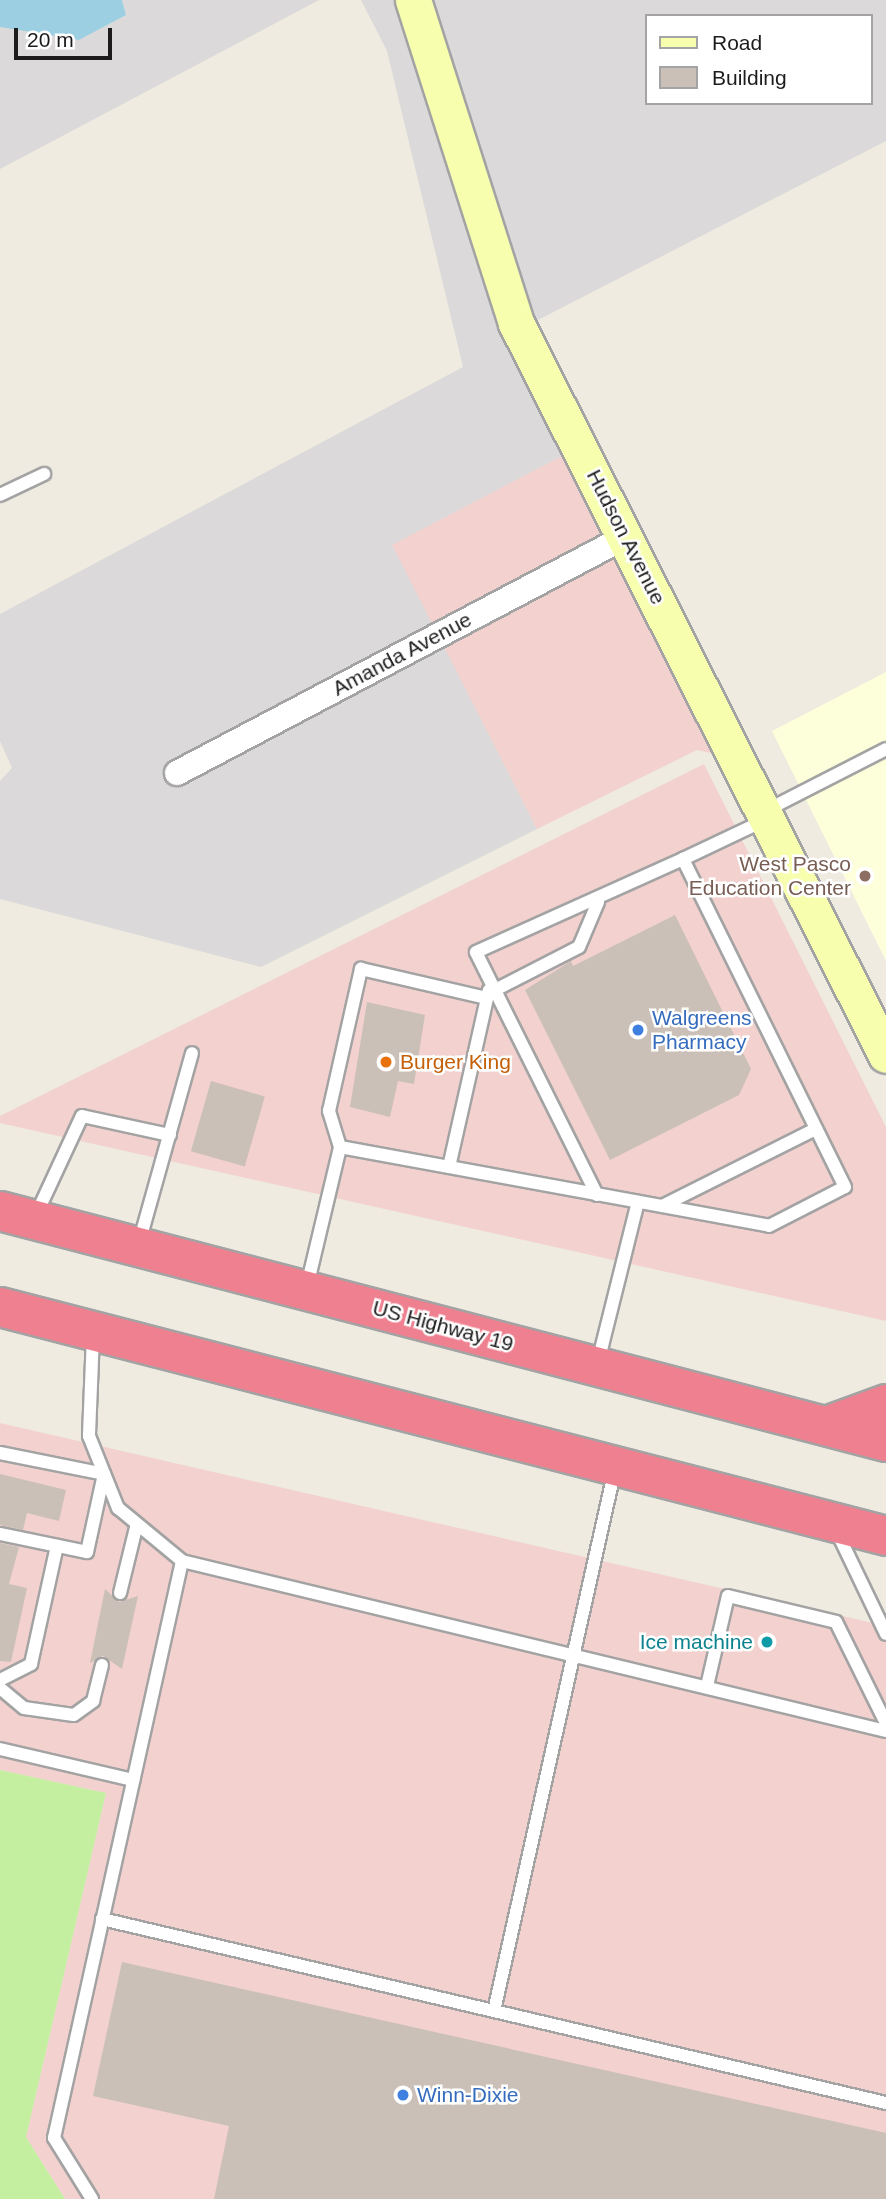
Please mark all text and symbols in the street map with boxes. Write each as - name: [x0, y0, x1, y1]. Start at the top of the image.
- scale bar: [18, 14, 116, 58]
- legend: [644, 14, 872, 105]
- text: 20 m: [27, 28, 74, 51]
- text: Road: [712, 31, 762, 54]
- text: Building: [712, 66, 787, 89]
- street label: Hudson Avenue: [581, 465, 671, 609]
- street label: Amanda Avenue: [328, 607, 476, 701]
- place label: West Pasco Education Center: [689, 851, 851, 901]
- marker: West Pasco Education Center: [857, 868, 873, 884]
- place label: Walgreens Pharmacy: [652, 1005, 752, 1055]
- marker: Walgreens Pharmacy: [630, 1022, 646, 1038]
- place label: Burger King: [400, 1049, 511, 1075]
- marker: Burger King: [378, 1054, 394, 1070]
- street label: US Highway 19: [370, 1295, 516, 1357]
- place label: Ice machine: [640, 1629, 753, 1655]
- marker: Ice machine: [759, 1634, 775, 1650]
- place label: Winn-Dixie: [417, 2082, 519, 2108]
- marker: Winn-Dixie: [395, 2087, 411, 2103]

